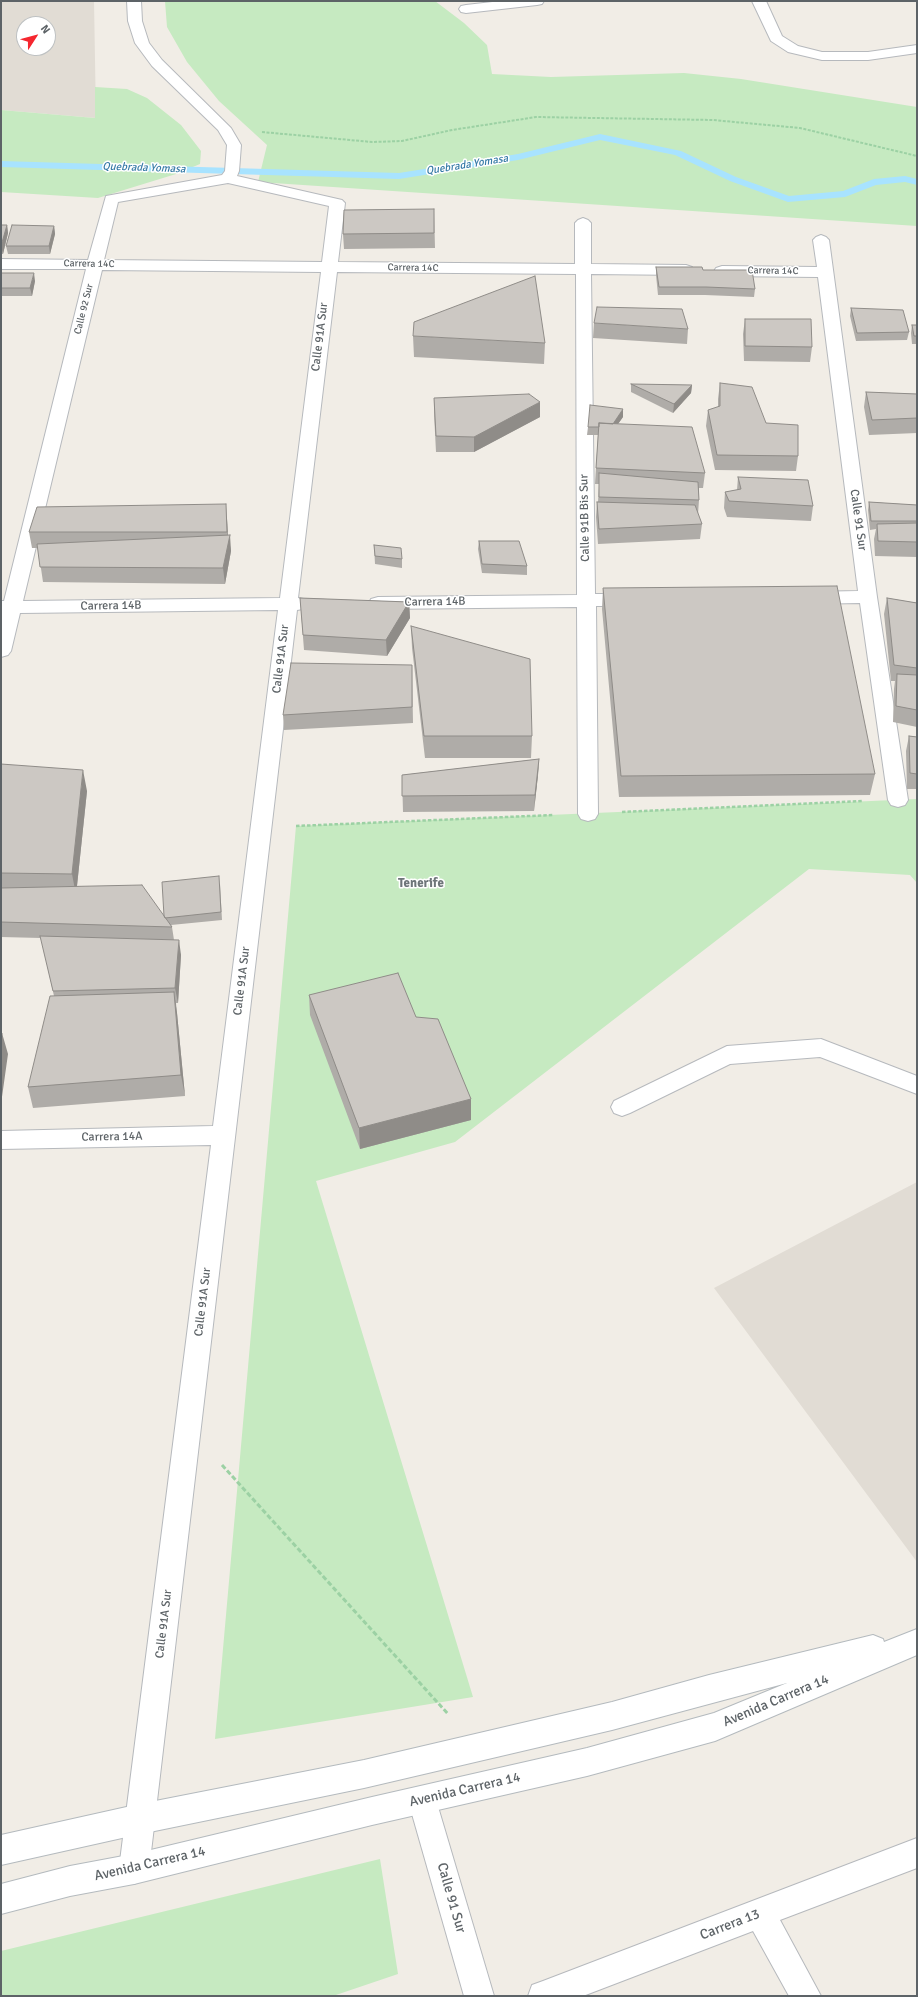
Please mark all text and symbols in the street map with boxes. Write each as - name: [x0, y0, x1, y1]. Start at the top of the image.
- north arrow: [16, 16, 56, 56]
- text: N: [38, 22, 53, 36]
- water label: Quebrada Yomasa: [425, 152, 509, 178]
- water label: Quebrada Yomasa: [102, 160, 186, 176]
- street label: Carrera 14C: [63, 258, 115, 270]
- street label: Carrera 14C: [387, 262, 439, 274]
- street label: Carrera 14C: [747, 265, 799, 277]
- street label: Calle 92 Sur: [72, 283, 96, 335]
- street label: Calle 91A Sur: [309, 302, 331, 372]
- street label: Calle 91B Bis Sur: [577, 474, 593, 562]
- street label: Calle 91 Sur: [847, 488, 869, 552]
- street label: Carrera 14B: [404, 594, 466, 610]
- street label: Carrera 14B: [80, 598, 142, 614]
- street label: Calle 91A Sur: [270, 624, 292, 694]
- district label: Tenerife: [398, 876, 444, 892]
- street label: Calle 91A Sur: [231, 946, 253, 1016]
- street label: Carrera 14A: [81, 1129, 143, 1145]
- street label: Calle 91A Sur: [192, 1267, 214, 1337]
- street label: Calle 91A Sur: [153, 1589, 175, 1659]
- street label: Avenida Carrera 14: [721, 1671, 831, 1731]
- street label: Avenida Carrera 14: [408, 1769, 522, 1811]
- street label: Avenida Carrera 14: [93, 1843, 207, 1885]
- street label: Calle 91 Sur: [433, 1861, 469, 1935]
- street label: Carrera 13: [698, 1906, 762, 1944]

